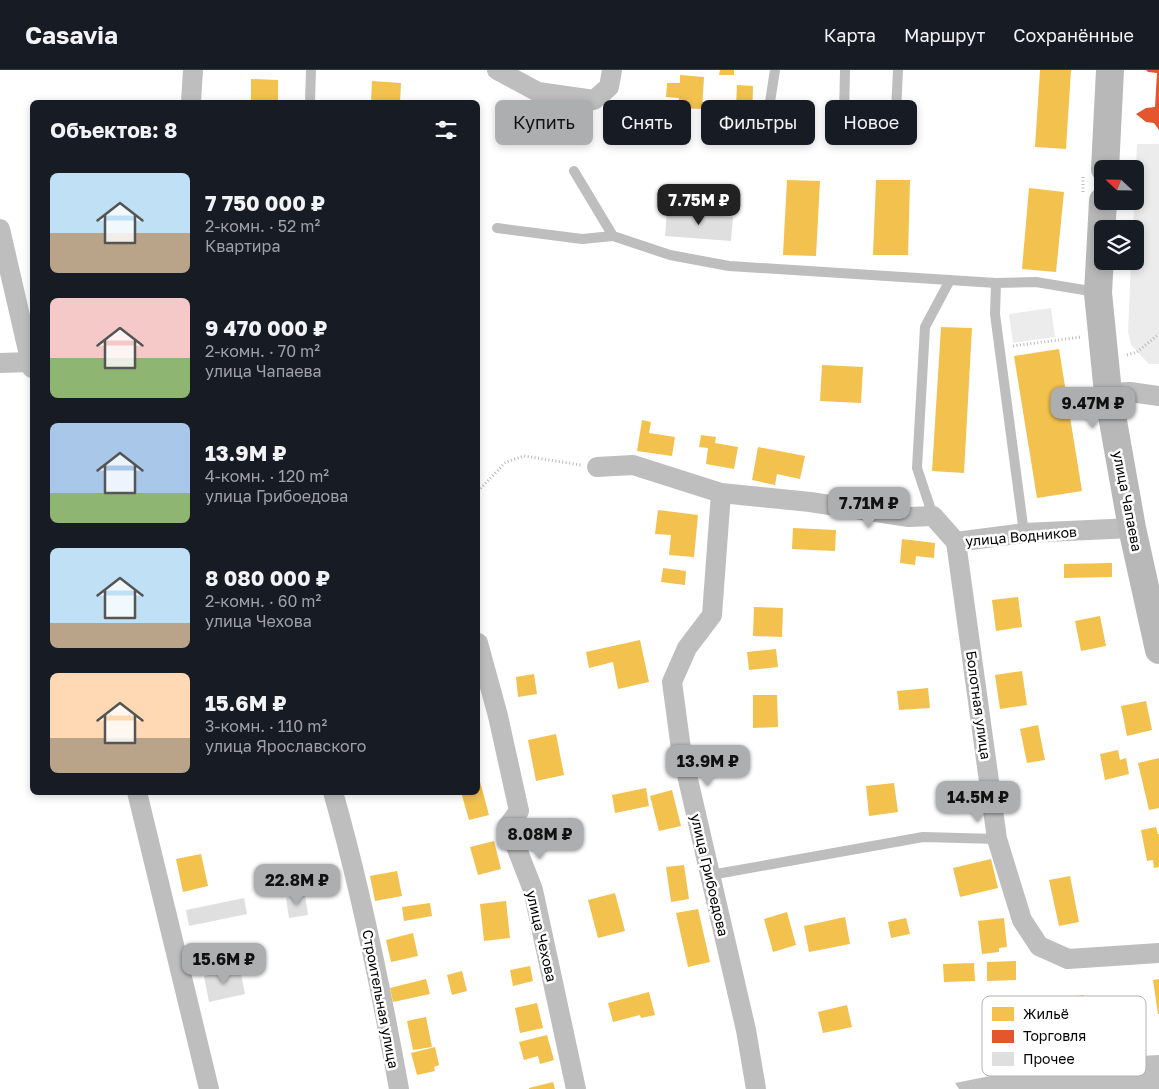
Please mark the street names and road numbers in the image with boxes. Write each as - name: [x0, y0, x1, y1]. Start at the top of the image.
- street label: улица Чапаева: [1110, 449, 1146, 553]
- street label: улица Водников: [965, 523, 1078, 549]
- street label: Болотная улица: [963, 649, 995, 761]
- street label: улица Грибоедова: [688, 812, 732, 938]
- street label: улица Чехова: [523, 889, 561, 983]
- street label: Строительная улица: [359, 928, 403, 1070]

